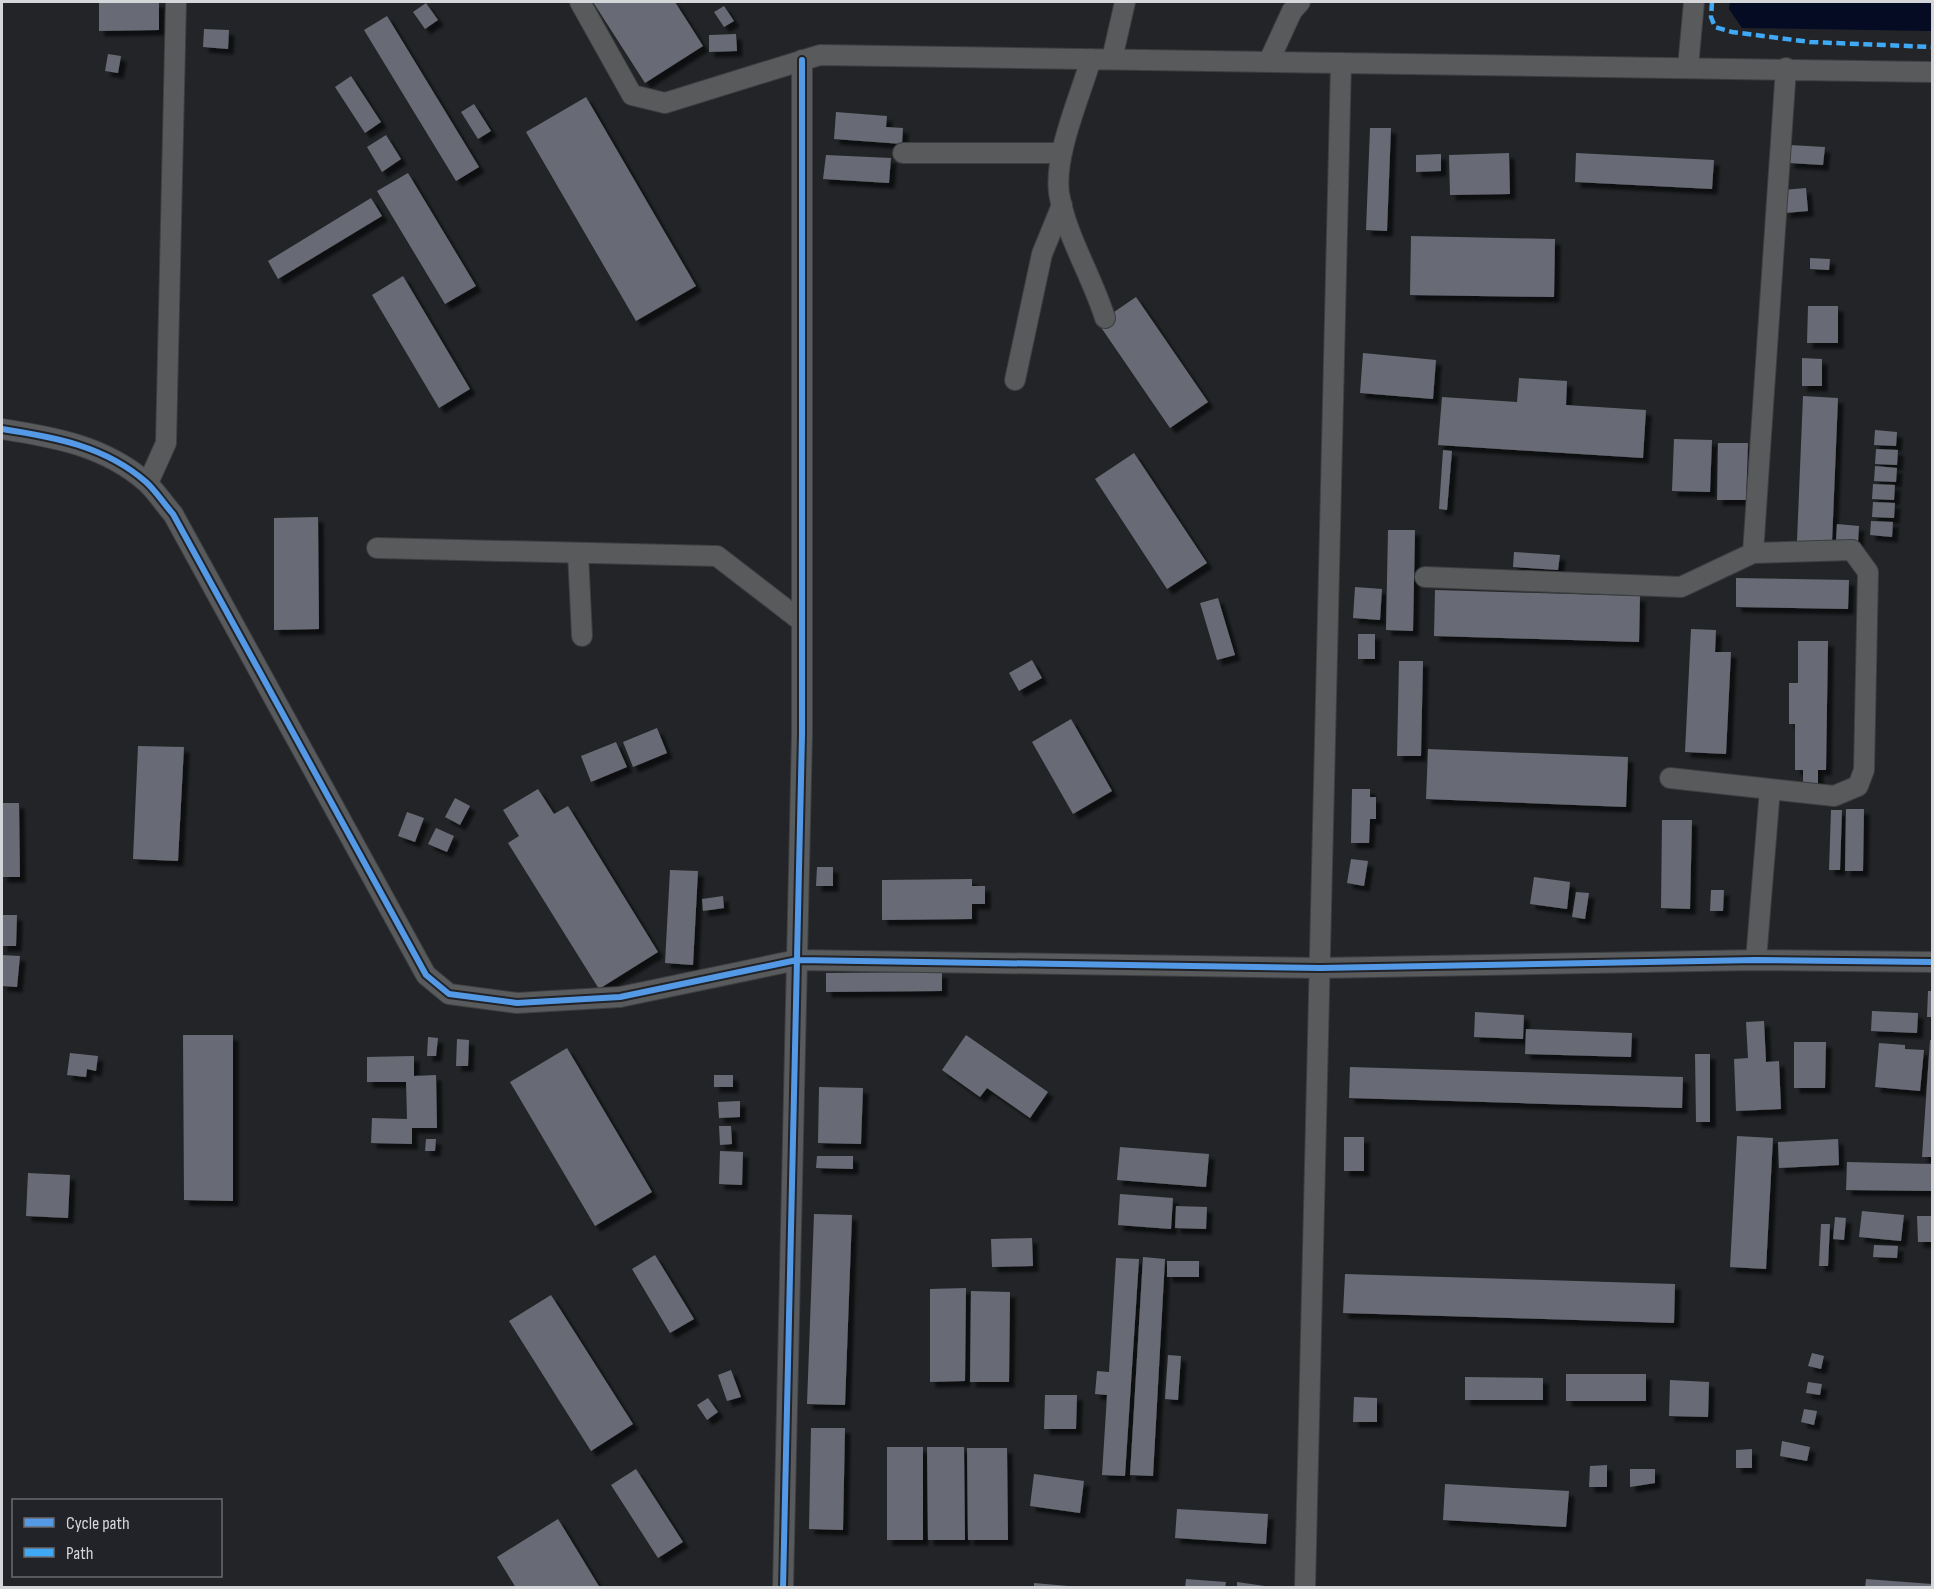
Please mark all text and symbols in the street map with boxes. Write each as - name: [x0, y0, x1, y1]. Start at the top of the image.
- legend: [12, 1499, 222, 1577]
- text: Cycle path: [66, 1513, 130, 1534]
- text: Path: [66, 1543, 94, 1564]

